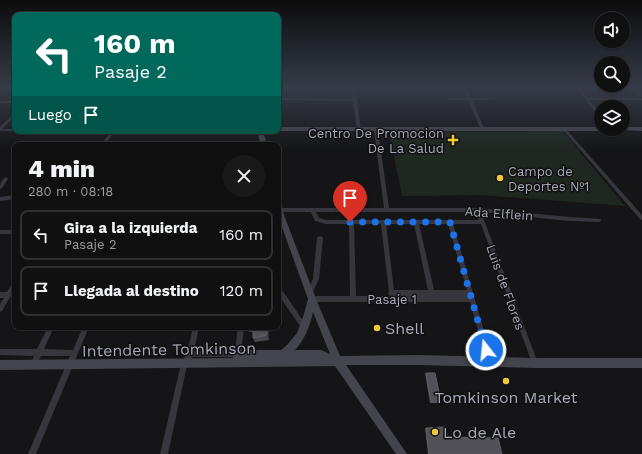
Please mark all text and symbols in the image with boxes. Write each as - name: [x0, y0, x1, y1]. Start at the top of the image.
- map controls: [594, 12, 630, 136]
- button: sound: [594, 12, 630, 48]
- text: 160 m: [94, 27, 176, 60]
- icon: left: [28, 28, 80, 80]
- button: search: [594, 56, 630, 92]
- text: Pasaje 2: [94, 61, 167, 82]
- button: layers: [594, 100, 630, 136]
- icon: arrive: [80, 104, 102, 126]
- text: Luego: [28, 106, 72, 124]
- place label: Centro De Promocion De La Salud: [308, 126, 444, 156]
- marker: Centro De Promocion De La Salud: [447, 134, 459, 146]
- text: 4 min: [28, 155, 95, 183]
- button: close: [223, 155, 265, 197]
- place label: Campo de Deportes Nº1: [508, 164, 589, 194]
- marker: Campo de Deportes Nº1: [495, 173, 505, 183]
- pin: [333, 181, 367, 222]
- text: 280 m · 08:18: [28, 184, 113, 199]
- icon: arrive: [339, 187, 361, 209]
- street label: Ada Elflein: [464, 204, 534, 223]
- text: Gira a la izquierda: [64, 219, 197, 237]
- icon: left: [30, 224, 52, 246]
- text: 160 m: [219, 226, 263, 244]
- text: Pasaje 2: [64, 237, 116, 252]
- street label: Luis de Flores: [483, 242, 528, 332]
- icon: arrive: [30, 280, 52, 302]
- text: Llegada al destino: [64, 282, 199, 300]
- text: 120 m: [220, 282, 263, 300]
- street label: Pasaje 1: [367, 292, 417, 307]
- place label: Shell: [385, 319, 424, 338]
- marker: Shell: [372, 323, 382, 333]
- position arrow: [465, 329, 507, 371]
- street label: Intendente Tomkinson: [82, 338, 256, 361]
- marker: Tomkinson Market: [501, 376, 511, 386]
- place label: Tomkinson Market: [434, 388, 578, 407]
- place label: Lo de Ale: [443, 423, 516, 442]
- marker: Lo de Ale: [430, 427, 440, 437]

